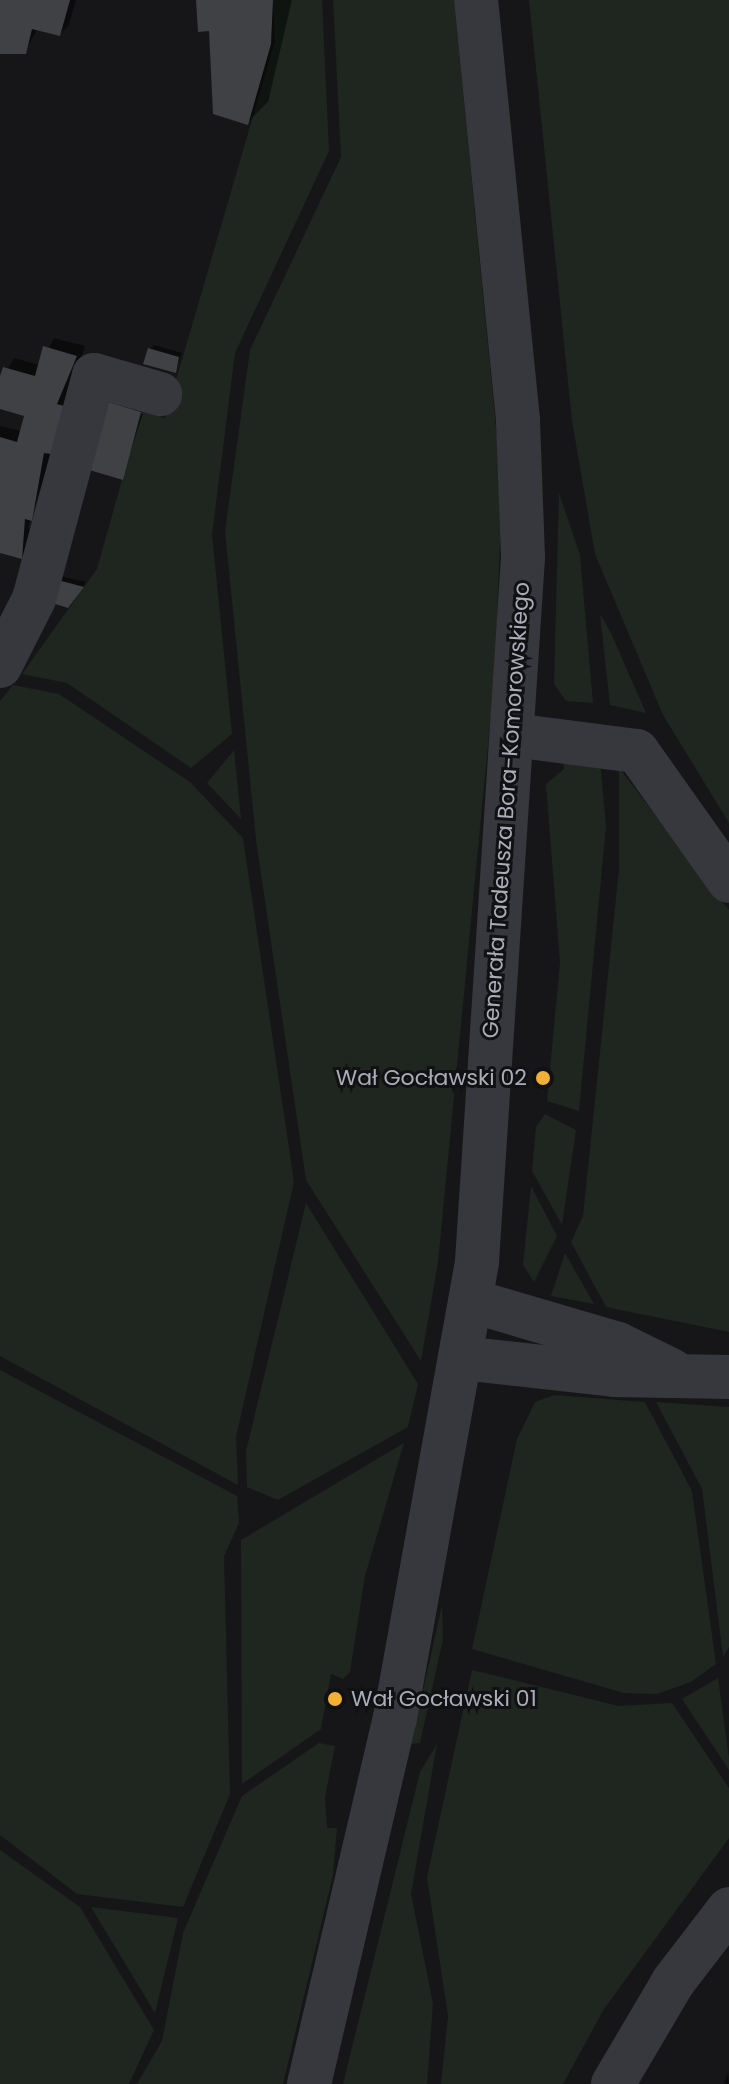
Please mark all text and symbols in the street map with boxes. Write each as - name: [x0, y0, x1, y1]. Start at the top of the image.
- street label: Generała Tadeusza Bora-Komorowskiego: [477, 581, 535, 1039]
- place label: Wał Gocławski 02: [336, 1065, 527, 1091]
- marker: Wał Gocławski 02: [534, 1069, 552, 1087]
- place label: Wał Gocławski 01: [351, 1686, 537, 1712]
- marker: Wał Gocławski 01: [326, 1690, 344, 1708]

